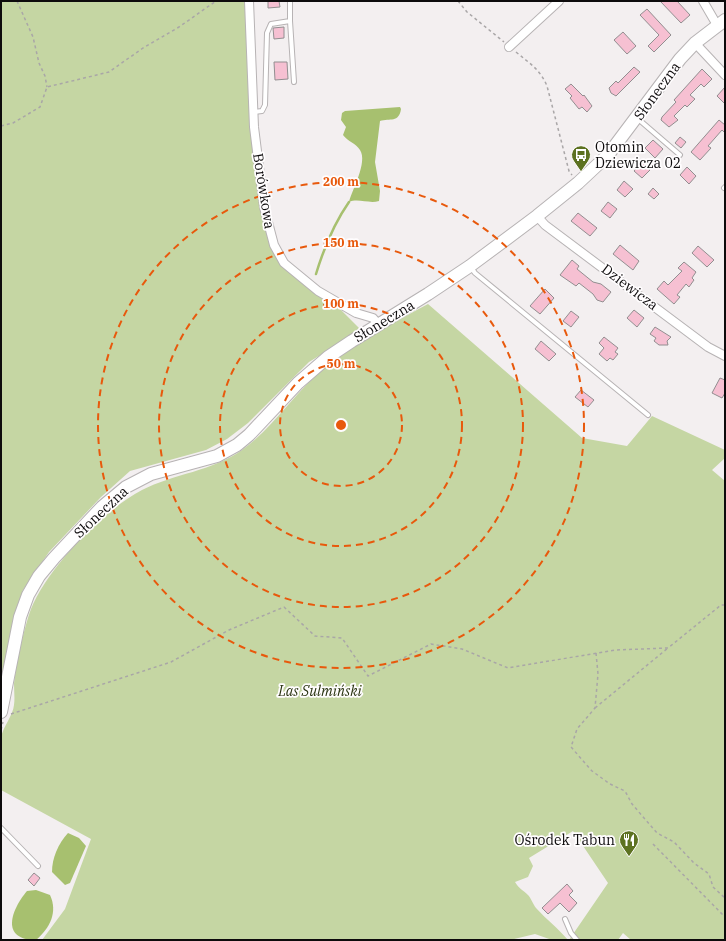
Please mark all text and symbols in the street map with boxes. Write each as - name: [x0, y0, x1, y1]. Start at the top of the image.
- street label: Słoneczna: [630, 58, 684, 124]
- place label: Otomin Dziewicza 02: [595, 138, 681, 172]
- bus stop icon: Otomin Dziewicza 02: [570, 144, 592, 172]
- street label: Borówkowa: [249, 152, 279, 230]
- text: 200 m: [323, 174, 359, 189]
- text: 150 m: [323, 235, 359, 250]
- street label: Dziewicza: [598, 260, 662, 314]
- text: 100 m: [323, 296, 359, 311]
- street label: Słoneczna: [350, 296, 418, 346]
- text: 50 m: [327, 356, 356, 371]
- centre of rings: [334, 418, 348, 432]
- street label: Słoneczna: [70, 482, 132, 542]
- park label: Las Sulmiński: [277, 682, 363, 700]
- restaurant icon: Ośrodek Tabun: [618, 829, 640, 857]
- place label: Ośrodek Tabun: [514, 831, 615, 849]

